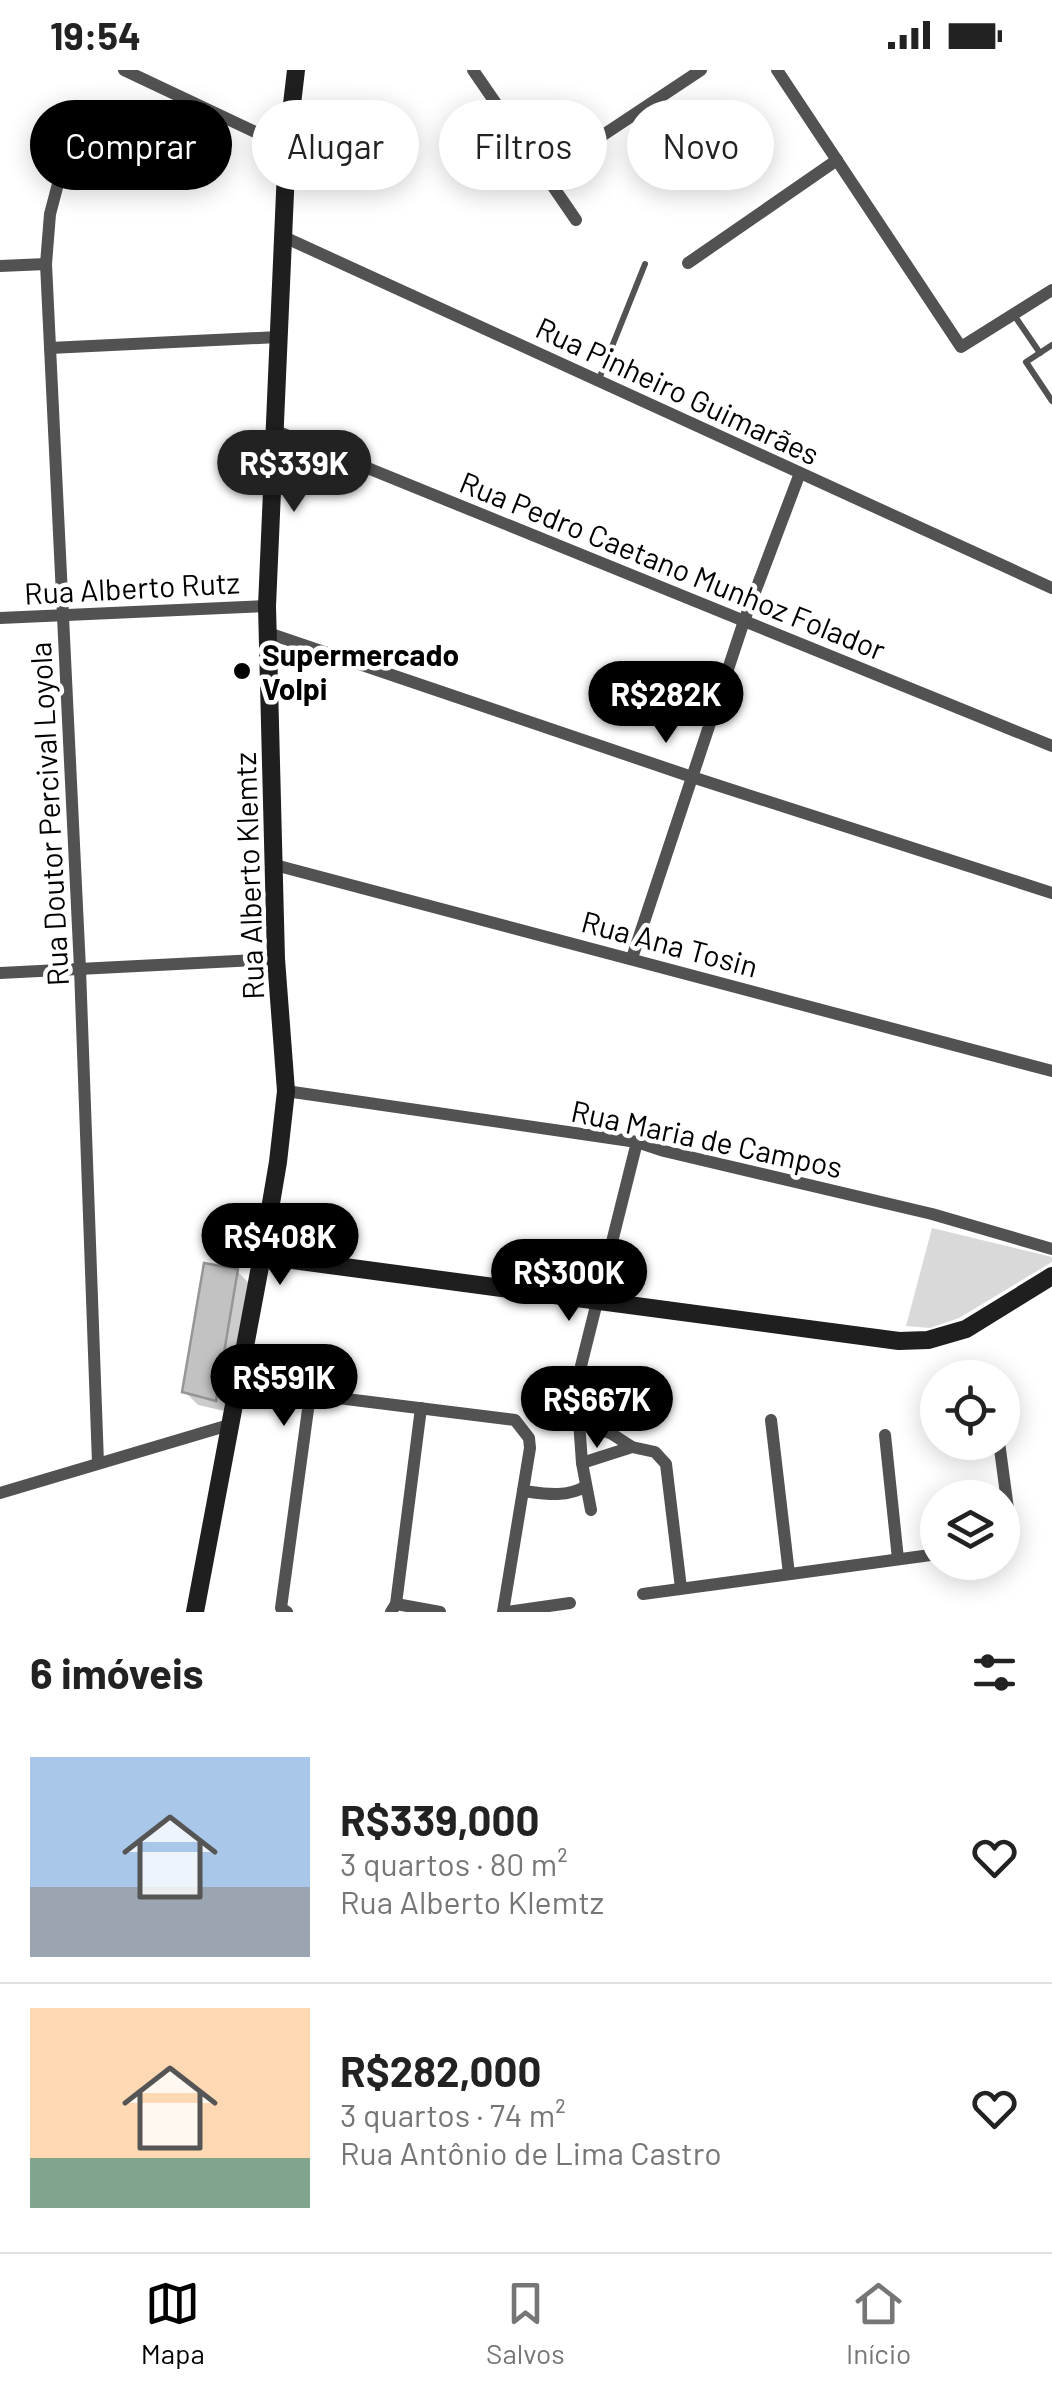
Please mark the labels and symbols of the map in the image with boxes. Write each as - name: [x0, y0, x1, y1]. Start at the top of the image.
- street label: Rua Pinheiro Guimarães: [531, 309, 825, 471]
- pin: R$339K: [213, 430, 375, 515]
- street label: Rua Pedro Caetano Munhoz Folador: [455, 463, 891, 667]
- street label: Rua Alberto Rutz: [23, 563, 241, 611]
- place label: Supermercado Volpi: [262, 636, 459, 706]
- street label: Rua Doutor Percival Loyola: [21, 641, 75, 987]
- marker: Supermercado Volpi: [231, 660, 253, 682]
- pin: R$282K: [585, 661, 747, 746]
- street label: Rua Alberto Klemtz: [226, 752, 270, 1000]
- street label: Rua Ana Tosin: [578, 902, 762, 984]
- street label: Rua Maria de Campos: [568, 1092, 846, 1184]
- pin: R$408K: [199, 1203, 361, 1288]
- pin: R$300K: [488, 1239, 650, 1324]
- pin: R$591K: [203, 1344, 365, 1429]
- pin: R$667K: [516, 1366, 678, 1451]

